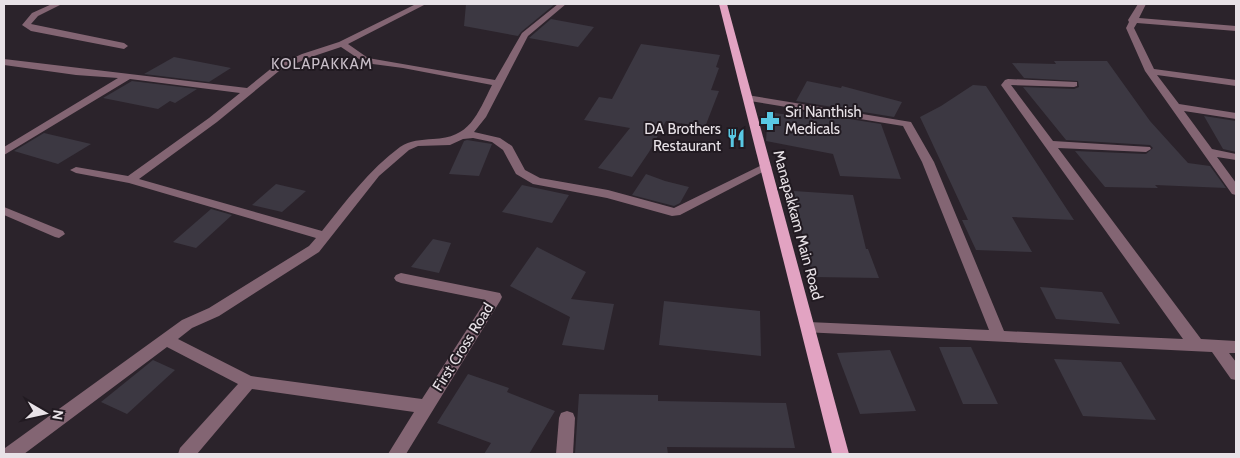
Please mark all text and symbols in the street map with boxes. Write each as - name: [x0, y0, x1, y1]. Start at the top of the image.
- district label: KOLAPAKKAM: [271, 55, 373, 73]
- place label: Sri Nanthish Medicals: [785, 103, 862, 138]
- pharmacy icon: Sri Nanthish Medicals: [759, 110, 781, 132]
- place label: DA Brothers Restaurant: [644, 120, 721, 155]
- restaurant icon: DA Brothers Restaurant: [725, 127, 747, 149]
- street label: Manapakkam Main Road: [769, 148, 827, 302]
- street label: First Cross Road: [429, 300, 497, 394]
- north arrow: [20, 388, 70, 438]
- text: N: [48, 409, 68, 421]

